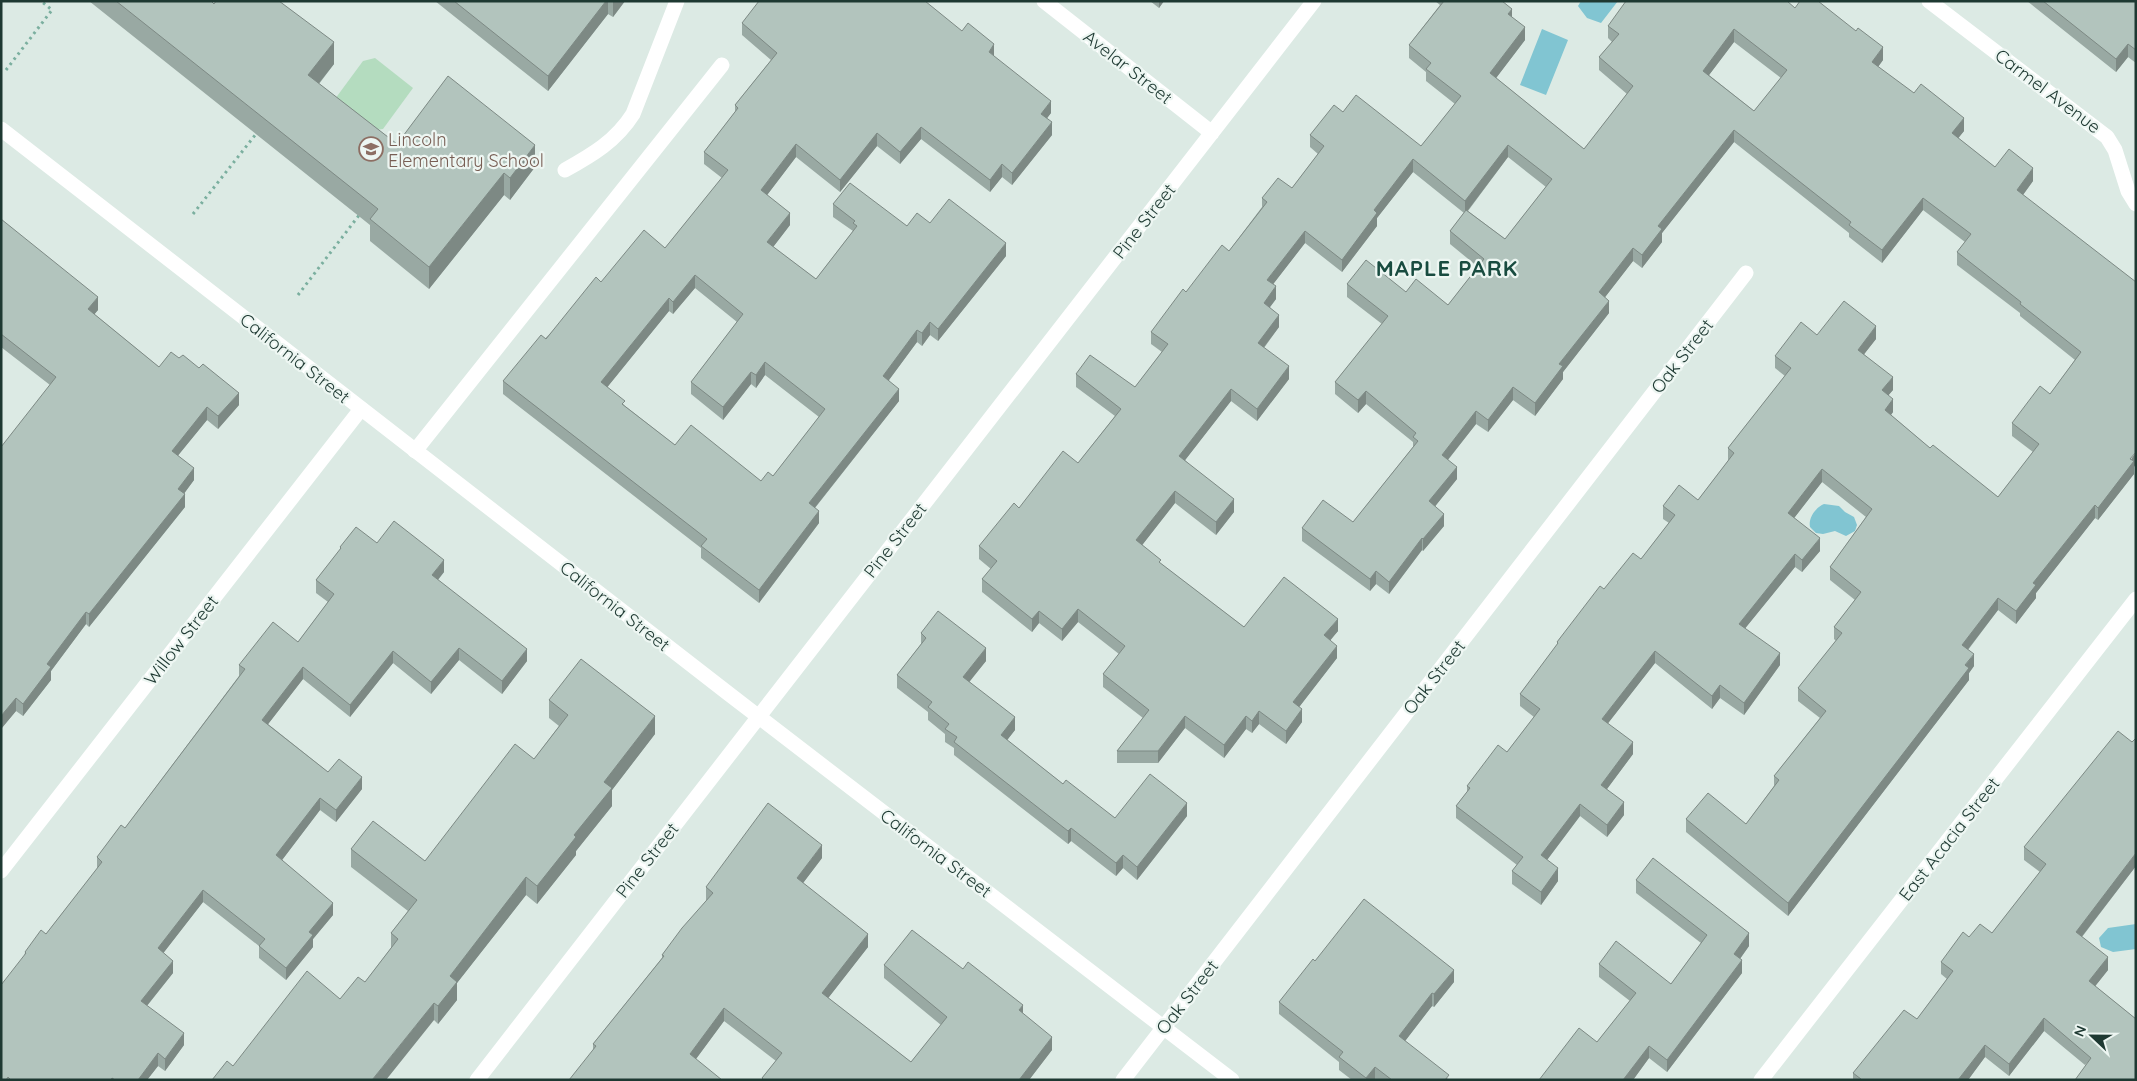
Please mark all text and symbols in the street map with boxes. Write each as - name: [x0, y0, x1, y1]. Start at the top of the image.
- street label: Avelar Street: [1079, 25, 1177, 109]
- street label: Carmel Avenue: [1990, 44, 2106, 138]
- place label: Lincoln Elementary School: [388, 128, 544, 172]
- school or university icon: Lincoln Elementary School: [358, 136, 384, 162]
- street label: Pine Street: [1107, 179, 1181, 263]
- district label: MAPLE PARK: [1376, 254, 1518, 282]
- street label: California Street: [235, 308, 355, 408]
- street label: Oak Street: [1646, 314, 1718, 398]
- street label: Pine Street: [858, 498, 932, 582]
- street label: California Street: [555, 556, 675, 656]
- street label: Willow Street: [139, 590, 223, 690]
- street label: Oak Street: [1398, 635, 1470, 719]
- street label: East Acacia Street: [1894, 773, 2004, 905]
- street label: California Street: [876, 804, 996, 902]
- street label: Pine Street: [610, 818, 684, 902]
- street label: Oak Street: [1151, 955, 1223, 1039]
- north arrow: [2067, 1011, 2117, 1061]
- text: N: [2070, 1023, 2090, 1039]

